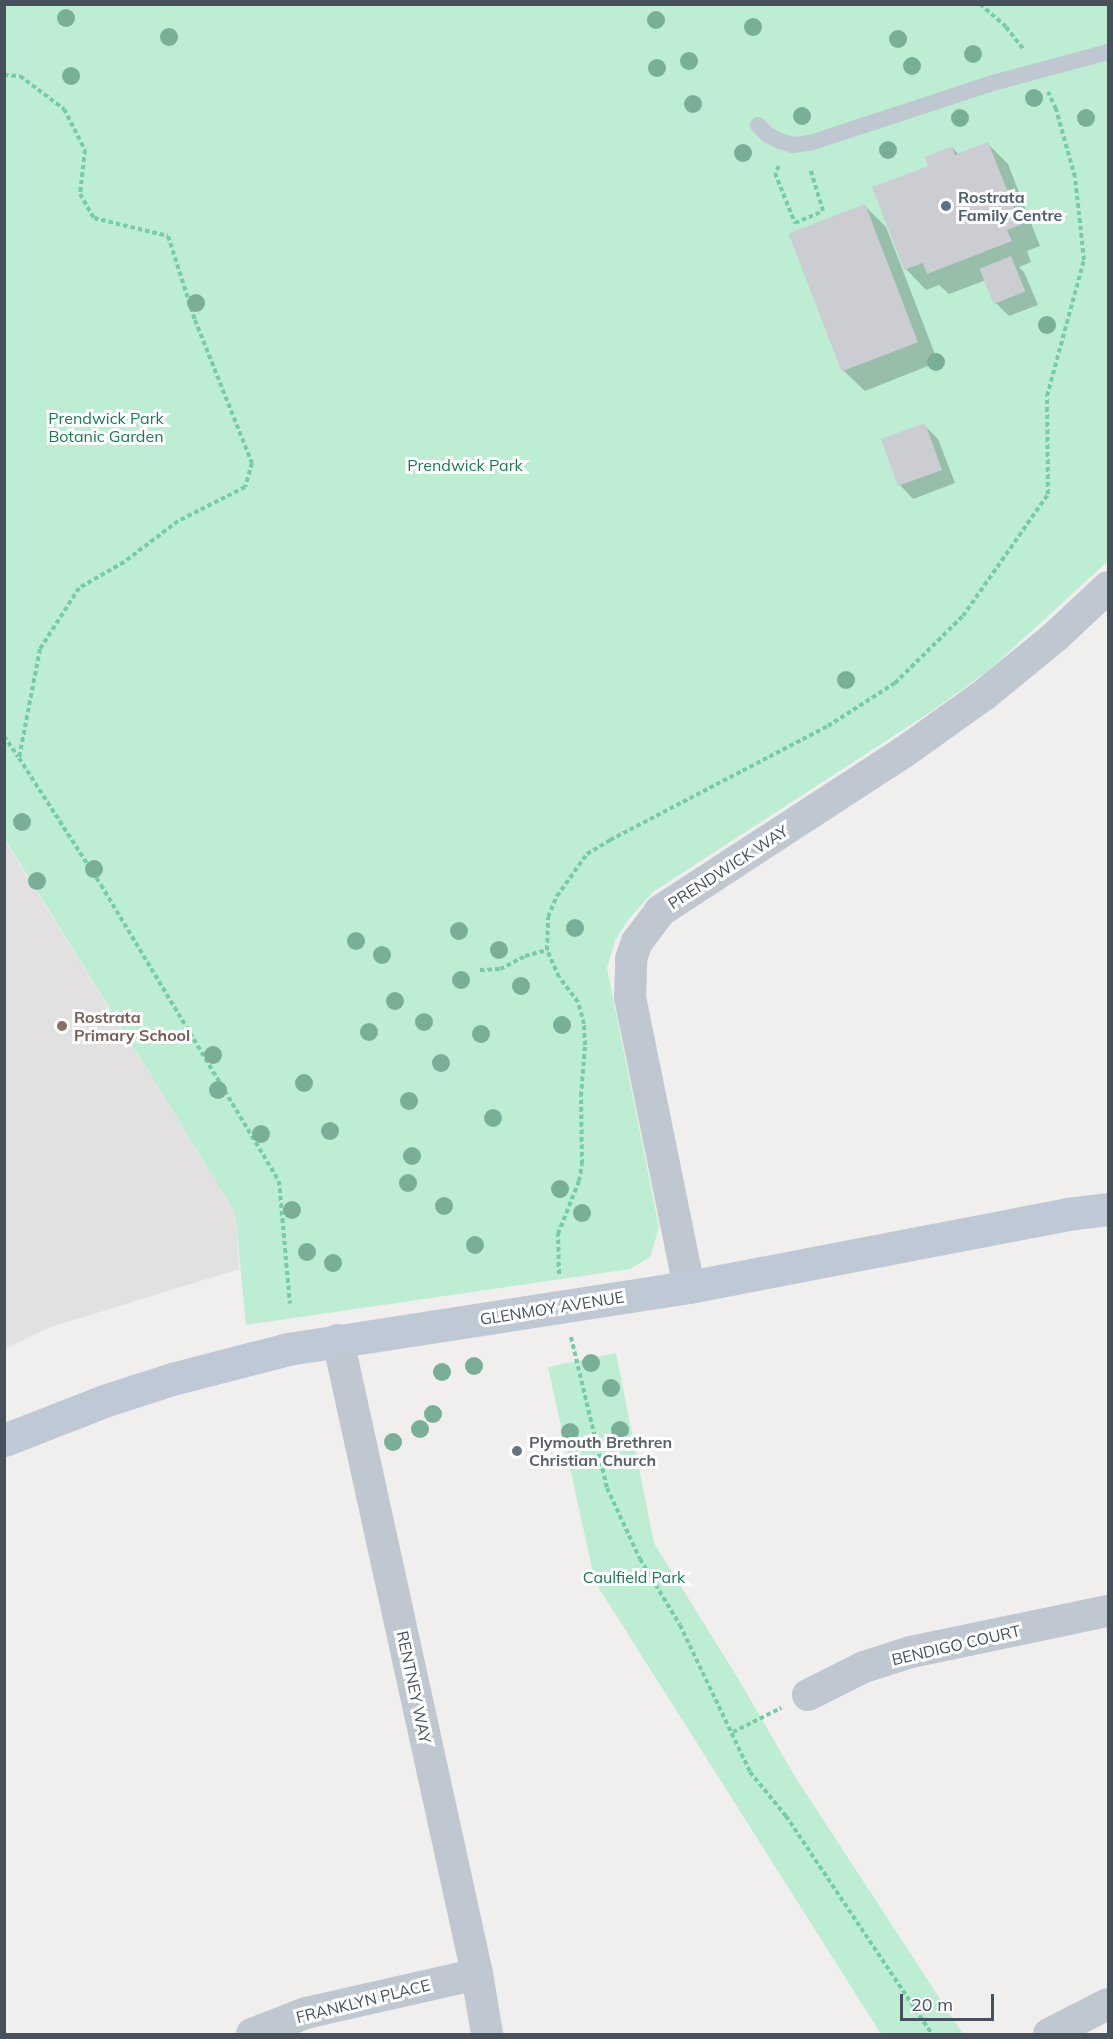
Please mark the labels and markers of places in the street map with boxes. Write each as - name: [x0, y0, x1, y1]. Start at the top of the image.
- place label: Rostrata Family Centre: [958, 187, 1062, 225]
- marker: Rostrata Family Centre: [939, 199, 953, 213]
- place label: Rostrata Primary School: [74, 1007, 190, 1045]
- marker: Rostrata Primary School: [55, 1019, 69, 1033]
- place label: Plymouth Brethren Christian Church: [529, 1432, 672, 1470]
- marker: Plymouth Brethren Christian Church: [510, 1444, 524, 1458]

